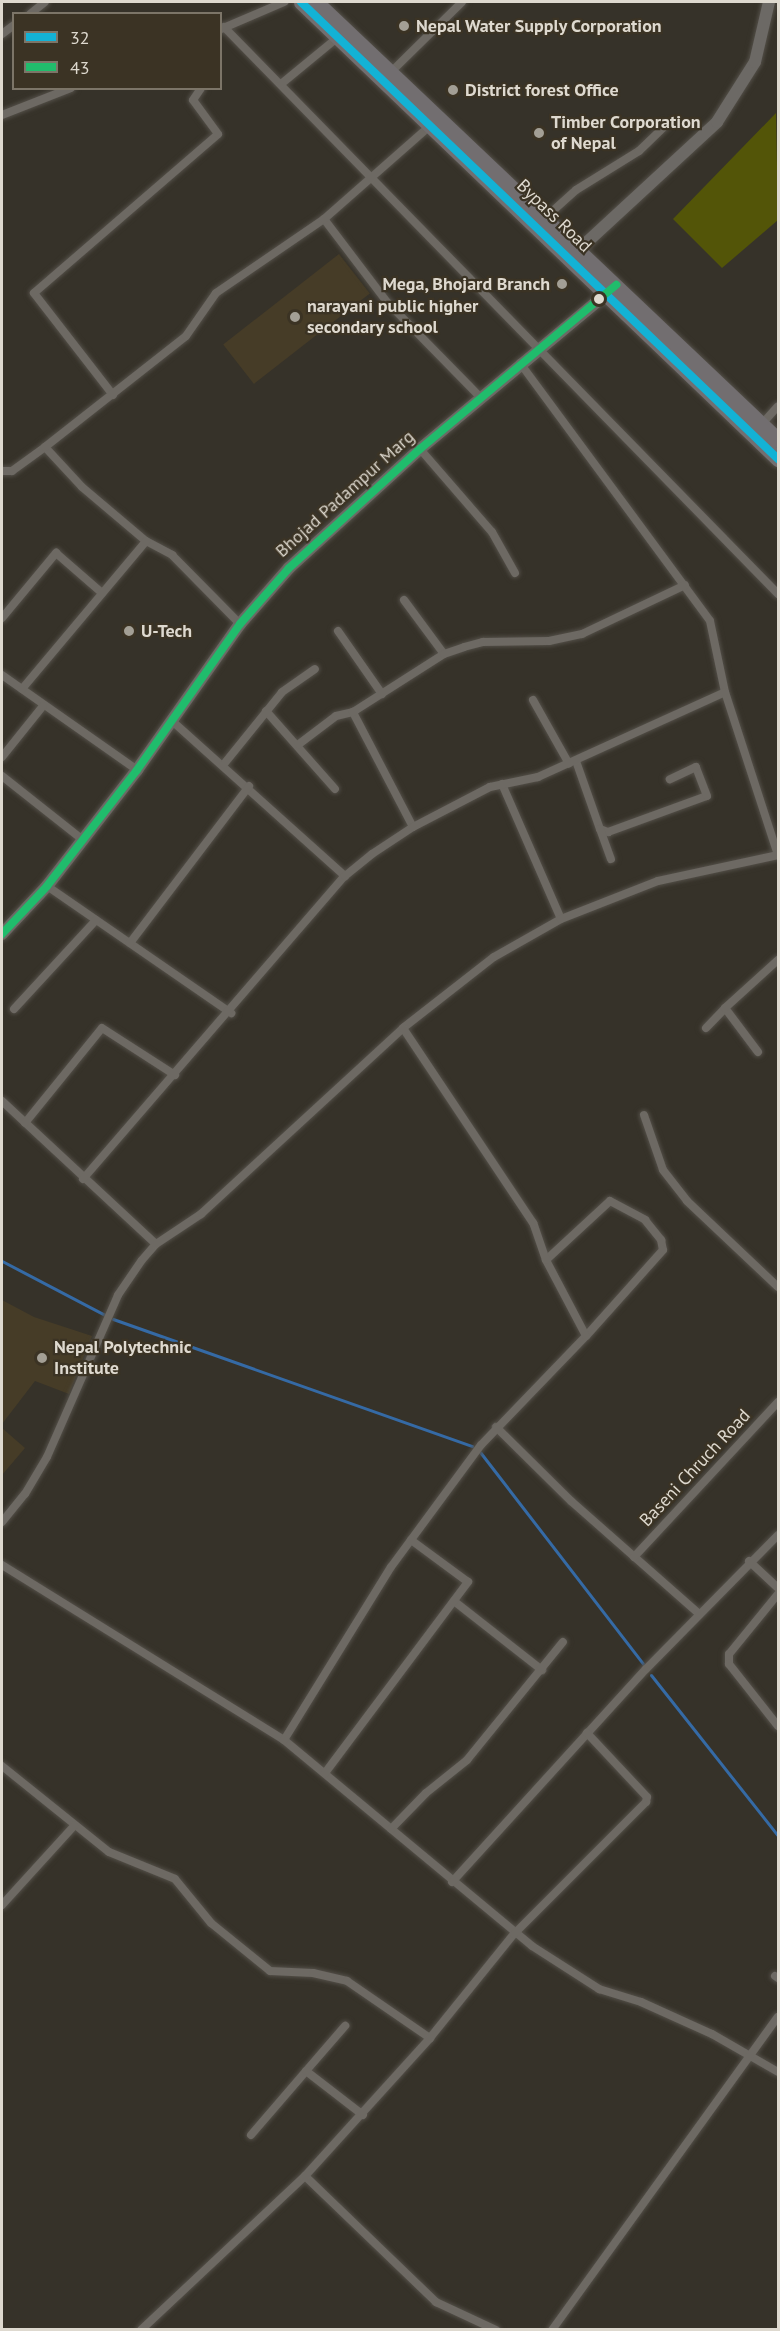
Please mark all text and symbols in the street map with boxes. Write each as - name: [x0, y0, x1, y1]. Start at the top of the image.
- legend: [12, 12, 222, 90]
- place label: Nepal Water Supply Corporation: [416, 15, 663, 37]
- marker: Nepal Water Supply Corporation: [397, 19, 411, 33]
- text: 32: [70, 26, 90, 49]
- text: 43: [70, 56, 90, 79]
- place label: District forest Office: [465, 79, 619, 101]
- marker: District forest Office: [446, 83, 460, 97]
- place label: Timber Corporation of Nepal: [551, 112, 701, 154]
- marker: Timber Corporation of Nepal: [532, 126, 546, 140]
- street label: Bypass Road: [512, 175, 596, 257]
- place label: Mega, Bhojard Branch: [381, 273, 550, 295]
- marker: Mega, Bhojard Branch: [555, 277, 569, 291]
- unlabelled marker: [593, 293, 605, 305]
- place label: narayani public higher secondary school: [307, 296, 479, 338]
- marker: narayani public higher secondary school: [288, 310, 302, 324]
- street label: Bhojad Padampur Marg: [271, 426, 419, 562]
- place label: U-Tech: [141, 620, 192, 642]
- marker: U-Tech: [122, 624, 136, 638]
- place label: Nepal Polytechnic Institute: [54, 1337, 192, 1380]
- marker: Nepal Polytechnic Institute: [35, 1351, 49, 1365]
- street label: Baseni Chruch Road: [635, 1405, 755, 1531]

